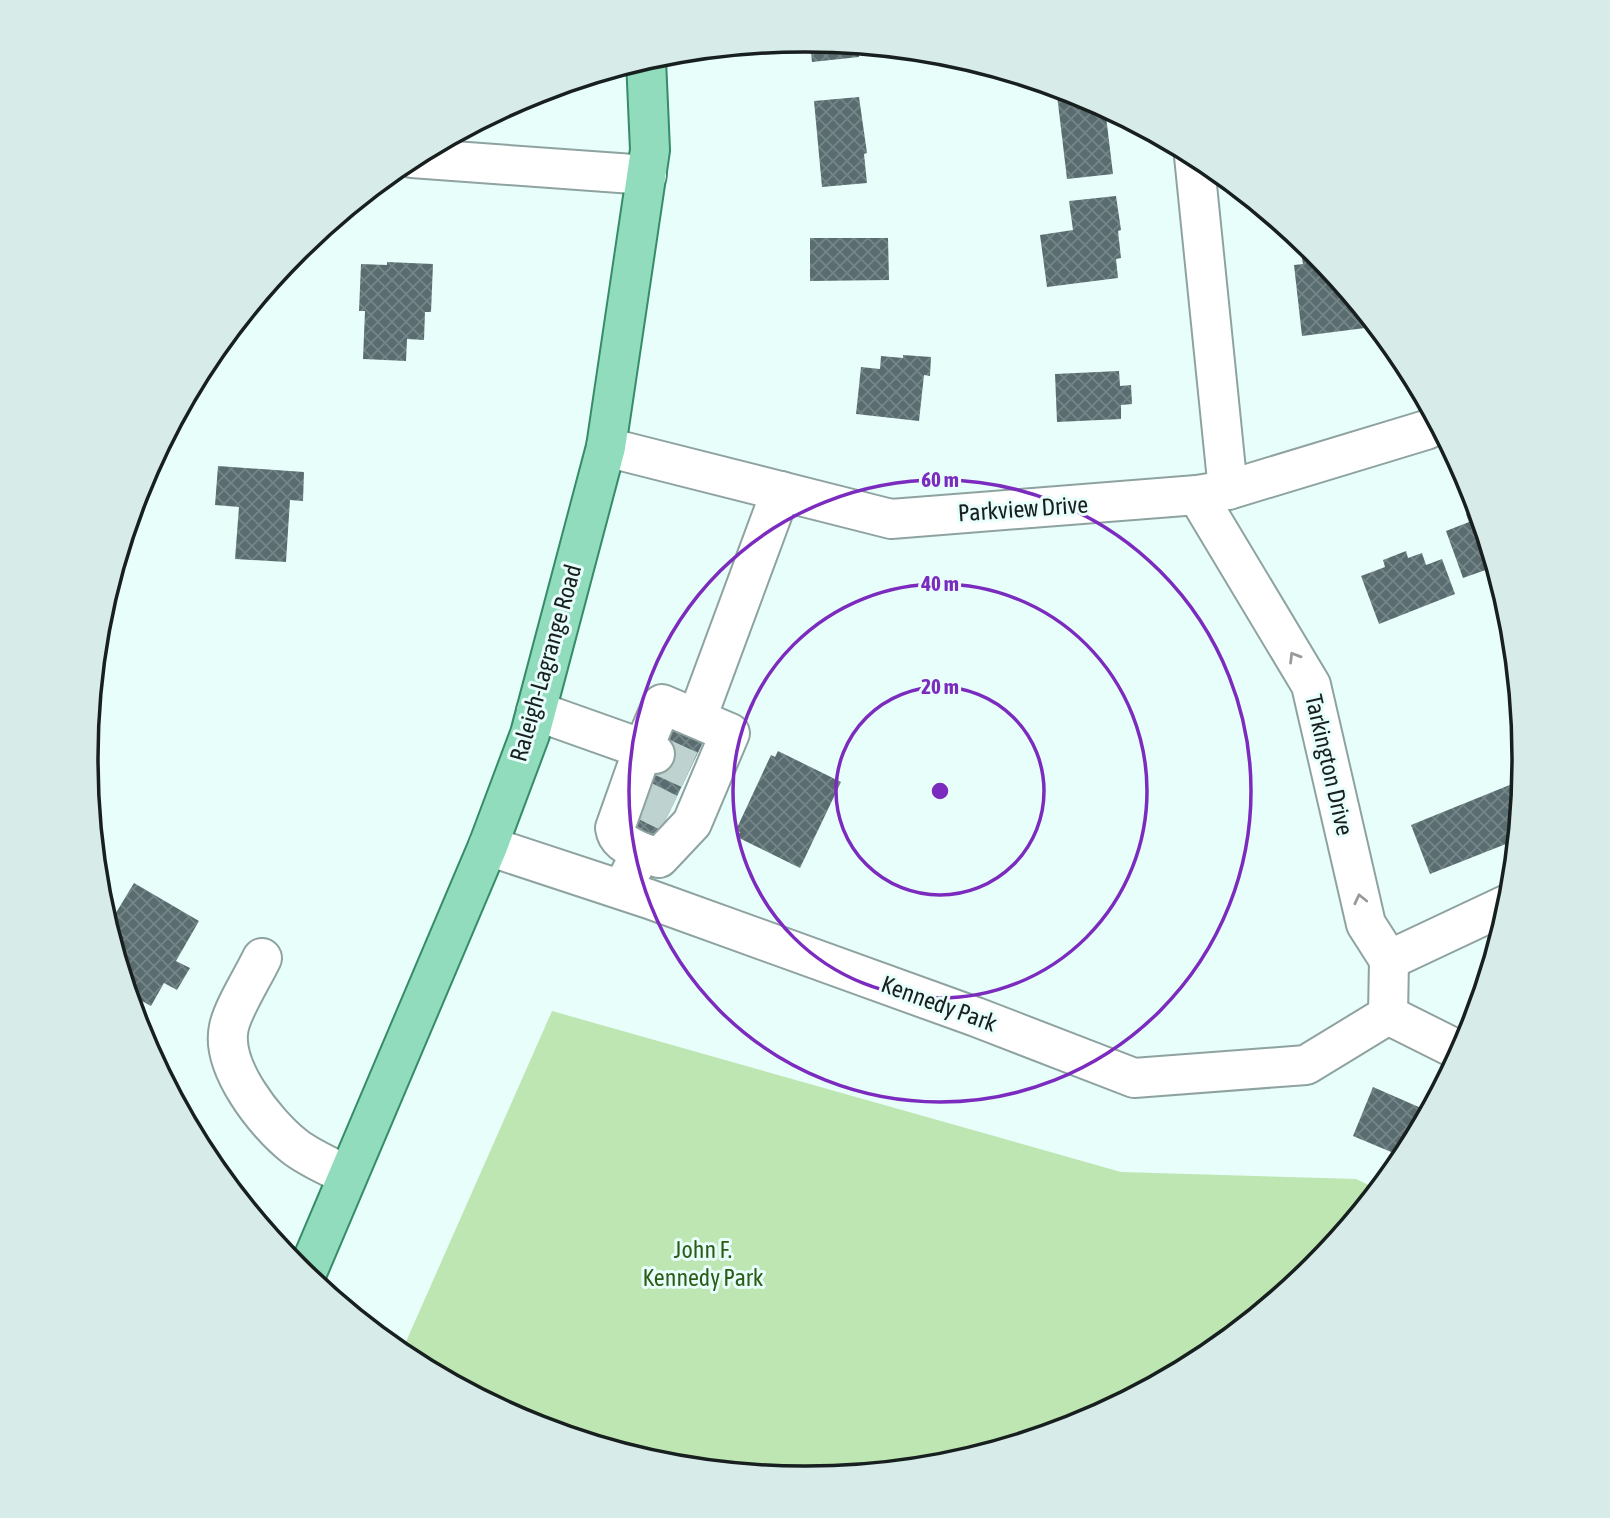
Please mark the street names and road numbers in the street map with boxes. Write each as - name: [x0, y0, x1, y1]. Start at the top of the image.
- street label: Parkview Drive: [957, 490, 1089, 527]
- street label: Raleigh-Lagrange Road: [504, 561, 587, 764]
- street label: Tarkington Drive: [1300, 692, 1359, 838]
- street label: Kennedy Park: [878, 970, 1001, 1037]

